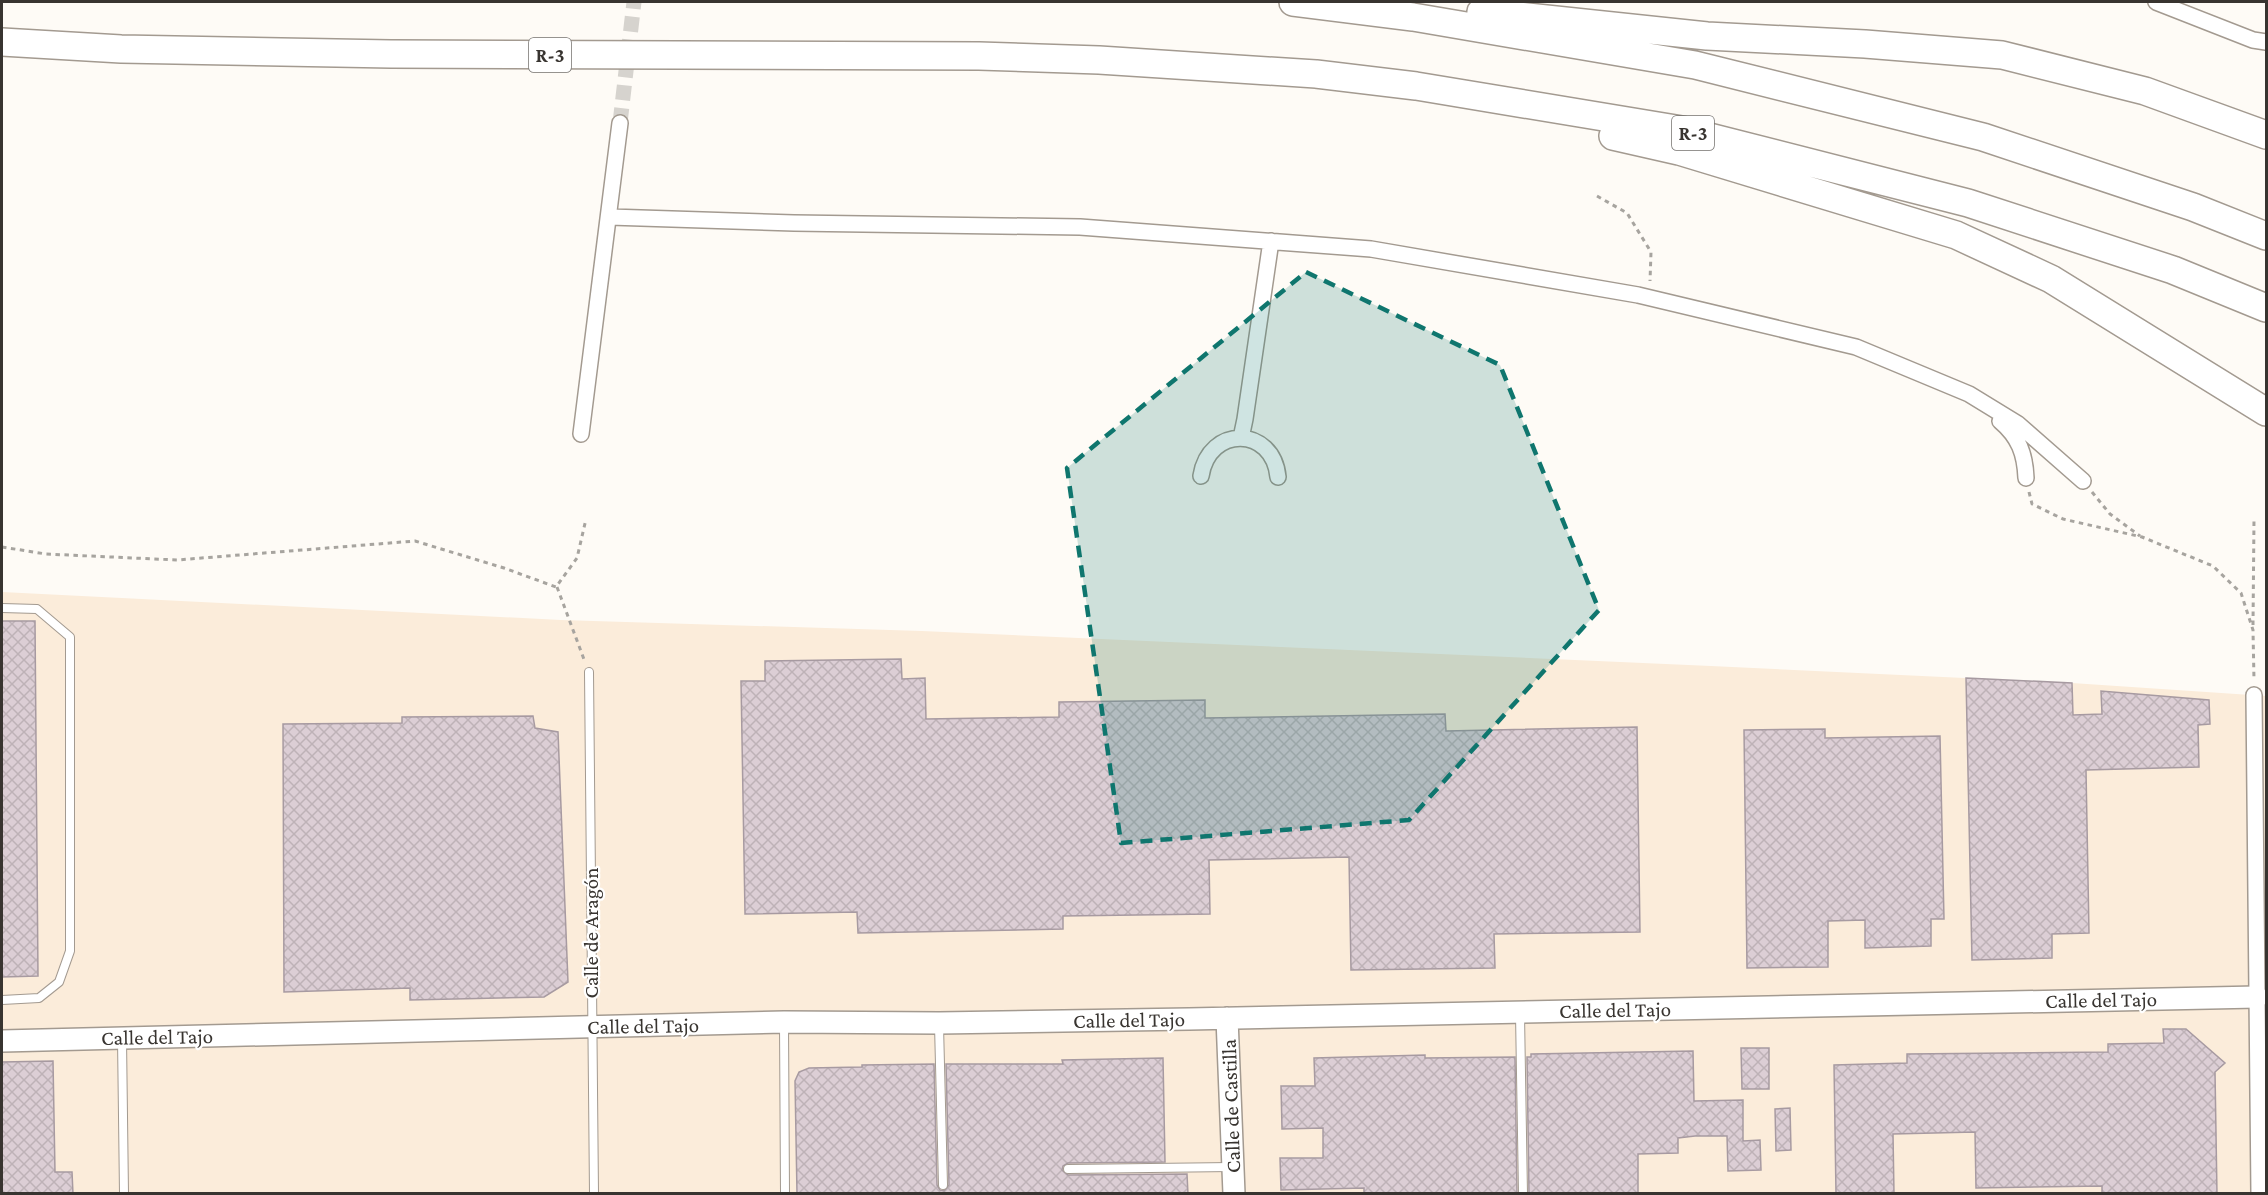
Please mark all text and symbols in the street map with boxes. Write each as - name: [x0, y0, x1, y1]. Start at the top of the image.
- road number: R-3: [529, 38, 571, 72]
- road number: R-3: [1672, 116, 1714, 150]
- street label: Calle de Aragón: [579, 868, 603, 998]
- street label: Calle del Tajo: [2045, 987, 2157, 1013]
- street label: Calle del Tajo: [1559, 997, 1671, 1023]
- street label: Calle del Tajo: [1073, 1007, 1185, 1033]
- street label: Calle del Tajo: [587, 1013, 699, 1039]
- street label: Calle del Tajo: [101, 1024, 213, 1050]
- street label: Calle de Castilla: [1217, 1038, 1245, 1173]

